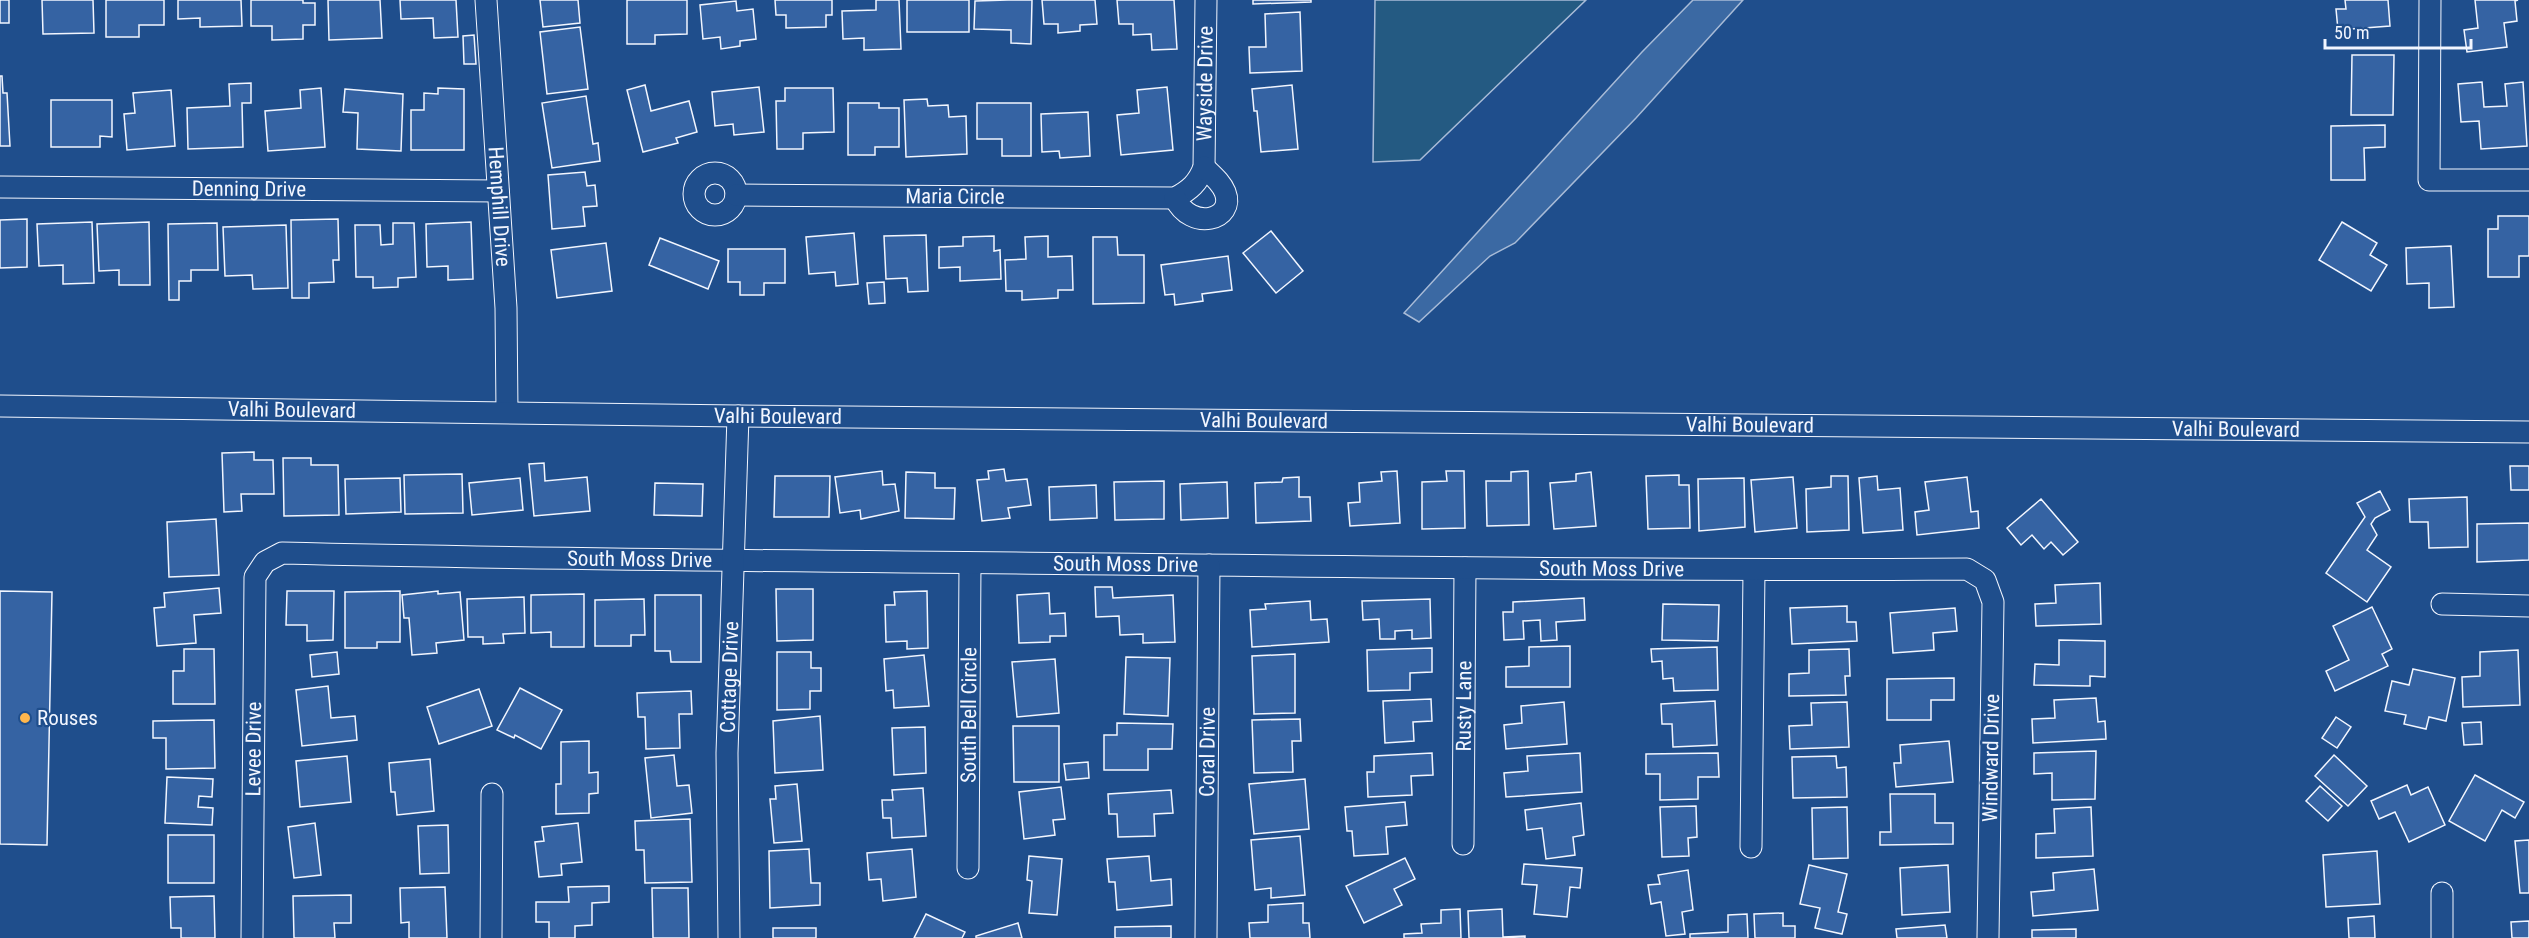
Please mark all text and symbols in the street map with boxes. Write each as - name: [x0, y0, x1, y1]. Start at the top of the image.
- scale bar: [2325, 12, 2470, 50]
- text: 50 m: [2334, 22, 2369, 43]
- street label: Wayside Drive: [1192, 25, 1218, 142]
- street label: Hemphill Drive: [484, 146, 515, 268]
- street label: Denning Drive: [192, 177, 306, 201]
- street label: Maria Circle: [905, 184, 1005, 209]
- street label: Valhi Boulevard: [228, 397, 356, 423]
- street label: Valhi Boulevard: [714, 404, 842, 429]
- street label: Valhi Boulevard: [1200, 408, 1328, 433]
- street label: Valhi Boulevard: [1686, 412, 1814, 438]
- street label: Valhi Boulevard: [2172, 417, 2300, 442]
- street label: South Moss Drive: [567, 546, 713, 572]
- street label: South Moss Drive: [1053, 551, 1198, 577]
- street label: South Moss Drive: [1539, 556, 1684, 581]
- street label: Cottage Drive: [716, 621, 743, 733]
- street label: South Bell Circle: [957, 647, 981, 783]
- street label: Rusty Lane: [1452, 660, 1476, 751]
- street label: Windward Drive: [1978, 693, 2004, 822]
- street label: Levee Drive: [241, 701, 266, 797]
- place label: Rouses: [37, 706, 98, 730]
- street label: Coral Drive: [1195, 707, 1220, 797]
- marker: Rouses: [18, 711, 32, 725]

